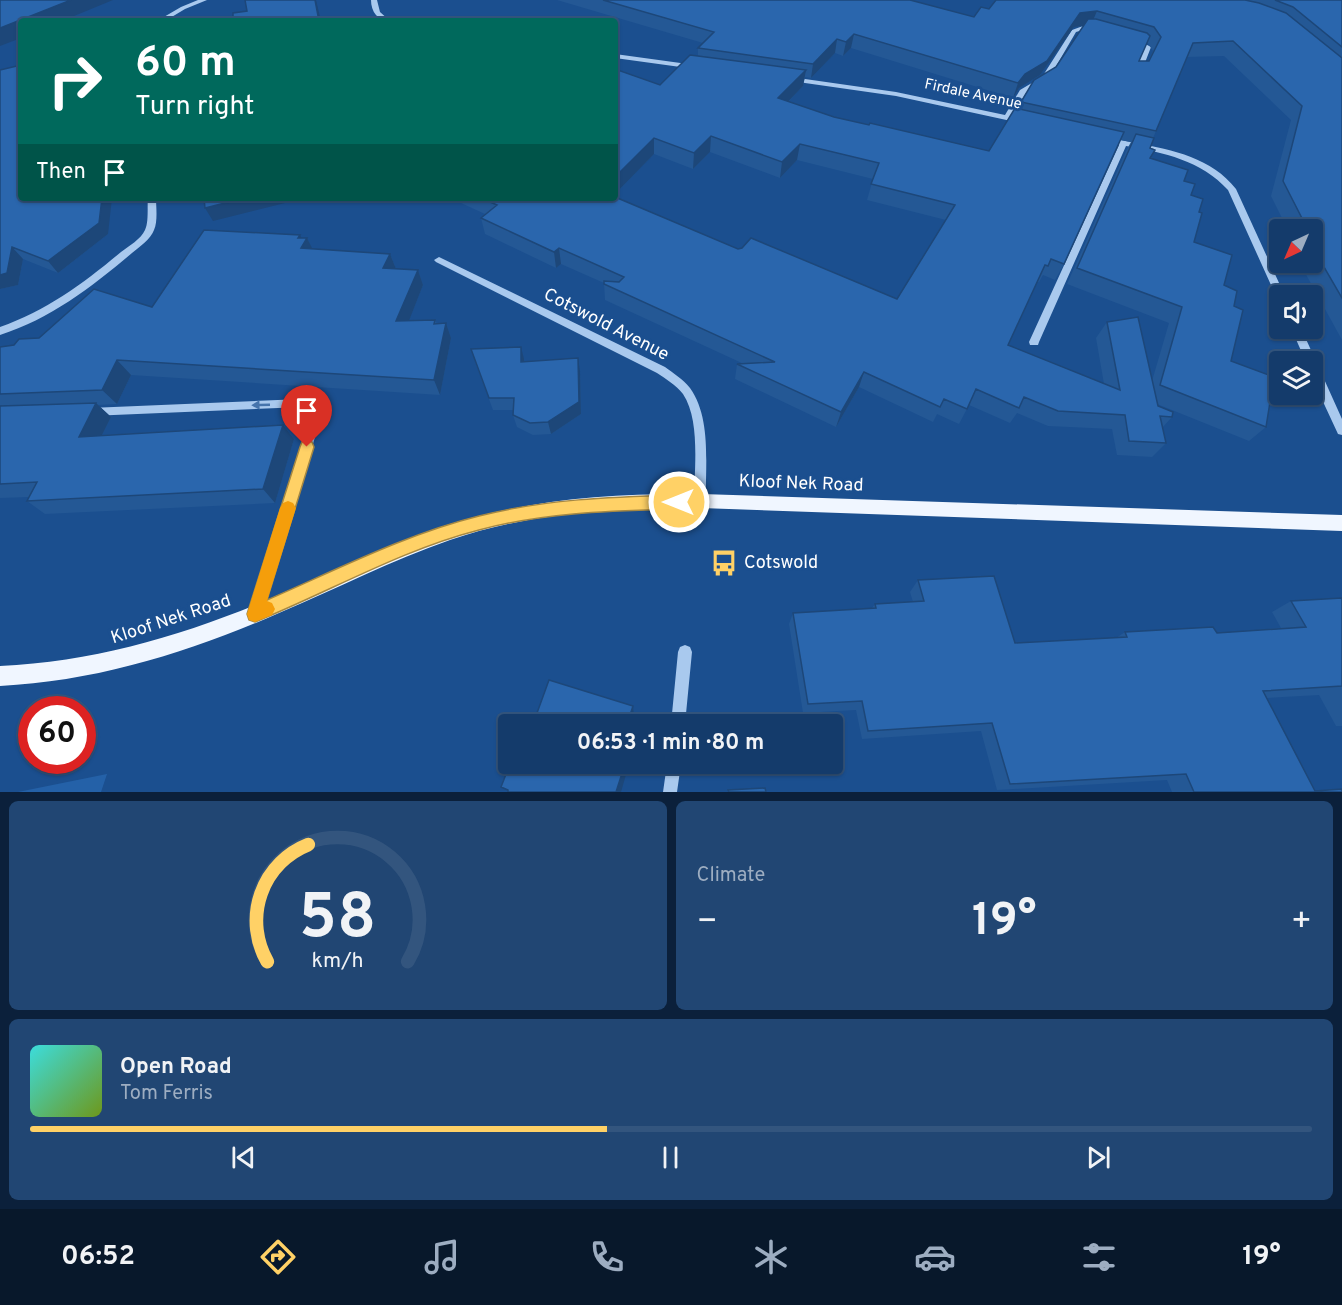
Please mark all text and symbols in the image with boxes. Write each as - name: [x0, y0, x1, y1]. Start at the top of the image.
- text: 60 m: [135, 38, 236, 91]
- icon: right: [36, 42, 114, 120]
- street label: Firdale Avenue: [923, 75, 1023, 115]
- text: Turn right: [135, 90, 254, 124]
- icon: arrive: [98, 156, 131, 189]
- text: Then: [36, 159, 86, 186]
- north arrow: [1269, 219, 1323, 273]
- map controls: [1269, 219, 1323, 405]
- street label: Cotswold Avenue: [539, 283, 673, 367]
- button: sound: [1269, 285, 1323, 339]
- button: layers: [1269, 351, 1323, 405]
- pin: [281, 385, 332, 447]
- icon: arrive: [290, 394, 323, 427]
- one-way arrow: [251, 400, 270, 409]
- position arrow: [647, 470, 711, 534]
- street label: Kloof Nek Road: [738, 470, 864, 498]
- bus stop icon: Cotswold: [709, 548, 739, 578]
- place label: Cotswold: [744, 552, 818, 575]
- street label: Kloof Nek Road: [108, 590, 234, 650]
- speed limit sign: 60: [18, 696, 96, 774]
- text: 06:53 · 1 min · 80 m: [577, 730, 764, 757]
- text: Climate: [697, 863, 765, 889]
- text: 58: [299, 881, 376, 960]
- text: 19°: [972, 894, 1036, 951]
- text: −: [697, 902, 718, 944]
- text: +: [1291, 902, 1312, 944]
- text: km/h: [312, 949, 364, 976]
- text: Open Road: [120, 1054, 232, 1081]
- text: Tom Ferris: [120, 1081, 213, 1107]
- icon: previous: [227, 1141, 260, 1174]
- icon: pause: [654, 1141, 687, 1174]
- icon: next: [1082, 1141, 1115, 1174]
- icon: directions: [257, 1236, 299, 1278]
- icon: music: [421, 1236, 463, 1278]
- icon: phone: [586, 1236, 628, 1278]
- icon: climate: [750, 1236, 792, 1278]
- icon: car: [914, 1236, 956, 1278]
- icon: filters: [1078, 1236, 1120, 1278]
- text: 06:52: [61, 1240, 135, 1274]
- text: 19°: [1242, 1240, 1281, 1274]

